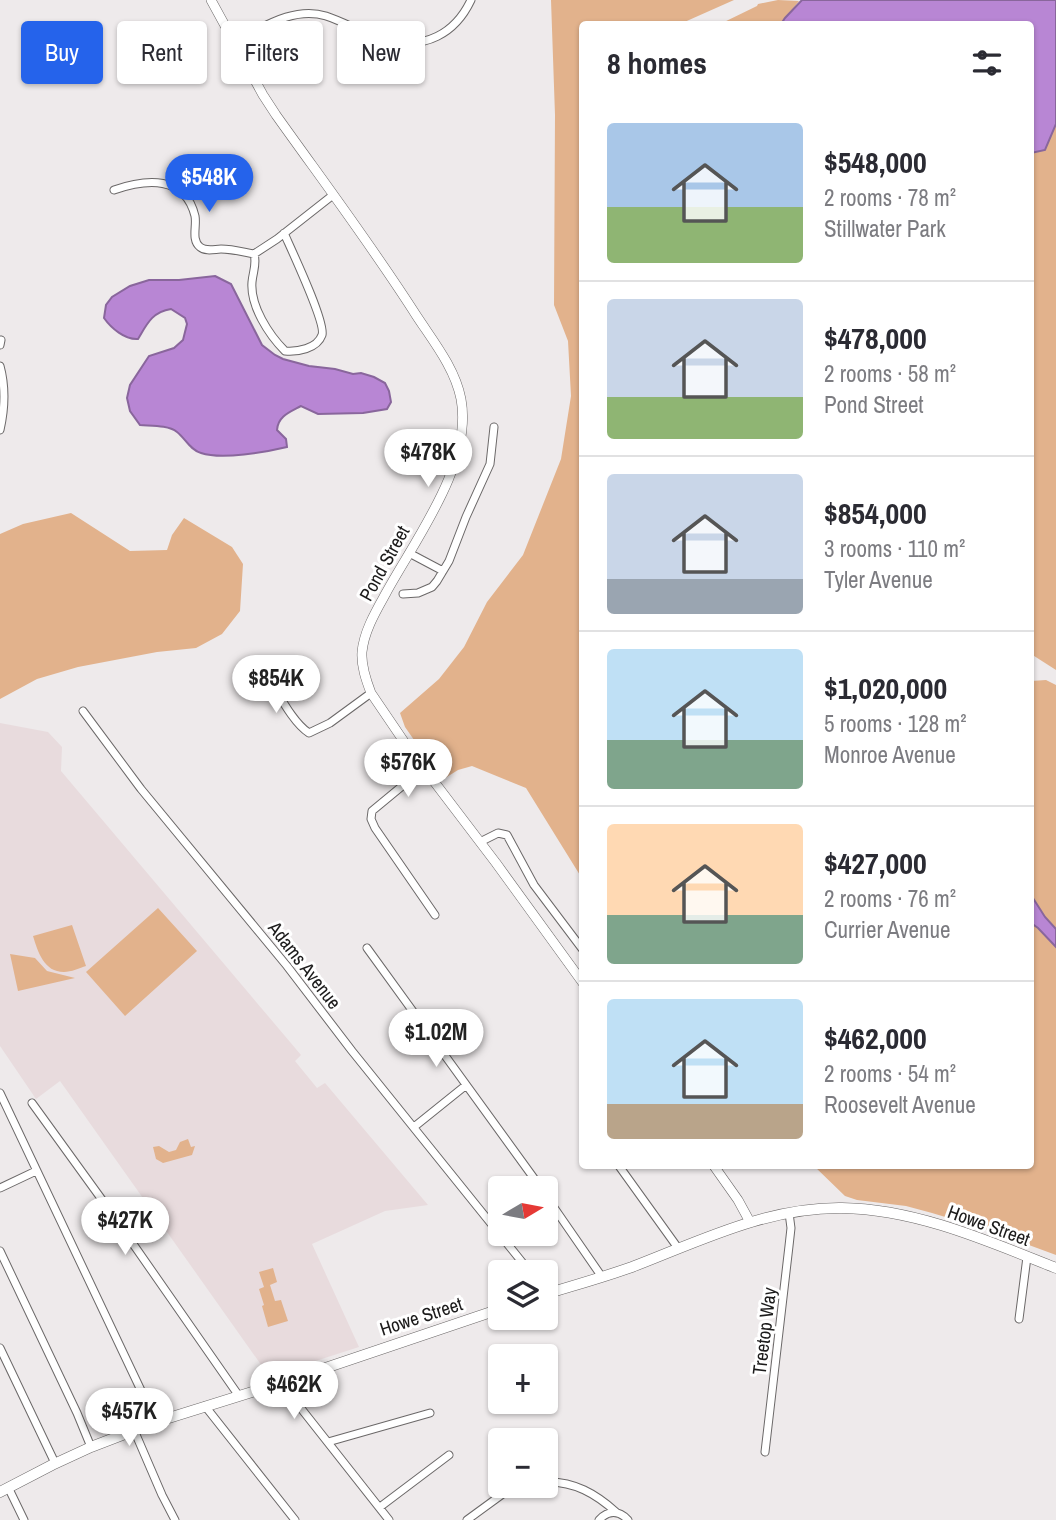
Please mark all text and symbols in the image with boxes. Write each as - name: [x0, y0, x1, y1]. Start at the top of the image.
- chip: Buy: [21, 21, 103, 84]
- chip: Rent: [117, 21, 207, 84]
- chip: Filters: [221, 21, 323, 84]
- chip: New: [337, 21, 425, 84]
- text: 8 homes: [607, 43, 707, 83]
- icon: filters: [968, 44, 1006, 82]
- text: $548,000: [824, 142, 927, 182]
- icon: home: [663, 151, 747, 235]
- pin: $548K: [160, 154, 258, 214]
- text: $548K: [181, 161, 237, 192]
- text: 2 rooms · 78 m²: [824, 182, 956, 213]
- text: Stillwater Park: [824, 213, 946, 244]
- text: $478,000: [824, 318, 927, 358]
- icon: home: [663, 327, 747, 411]
- text: 2 rooms · 58 m²: [824, 358, 956, 389]
- text: Pond Street: [824, 389, 924, 420]
- pin: $478K: [379, 430, 477, 489]
- text: $478K: [400, 436, 456, 467]
- text: $854,000: [824, 493, 927, 533]
- icon: home: [663, 502, 747, 586]
- street label: Pond Street: [353, 520, 416, 605]
- text: 3 rooms · 110 m²: [824, 533, 965, 564]
- text: Tyler Avenue: [824, 564, 933, 595]
- pin: $854K: [227, 656, 325, 715]
- text: $854K: [248, 662, 304, 693]
- text: $1,020,000: [824, 668, 947, 708]
- icon: home: [663, 677, 747, 761]
- text: 5 rooms · 128 m²: [824, 708, 967, 739]
- text: Monroe Avenue: [824, 739, 956, 770]
- pin: $576K: [359, 740, 457, 799]
- text: $576K: [380, 746, 436, 777]
- text: $427,000: [824, 843, 927, 883]
- icon: home: [663, 852, 747, 936]
- text: 2 rooms · 76 m²: [824, 883, 956, 914]
- text: Currier Avenue: [824, 914, 951, 945]
- street label: Adams Avenue: [262, 915, 347, 1014]
- pin: $1.02M: [379, 1010, 493, 1069]
- text: $1.02M: [405, 1016, 467, 1047]
- text: $462,000: [824, 1018, 927, 1058]
- icon: home: [663, 1027, 747, 1111]
- text: 2 rooms · 54 m²: [824, 1058, 956, 1089]
- text: Roosevelt Avenue: [824, 1089, 976, 1120]
- north arrow: [488, 1176, 558, 1246]
- map controls: [488, 1176, 558, 1498]
- pin: $427K: [76, 1198, 174, 1257]
- street label: Howe Street: [944, 1198, 1034, 1252]
- text: $427K: [97, 1204, 153, 1235]
- button: layers: [488, 1260, 558, 1330]
- street label: Treetop Way: [746, 1286, 782, 1376]
- street label: Howe Street: [376, 1290, 466, 1342]
- button: +: [488, 1344, 558, 1414]
- pin: $462K: [245, 1362, 343, 1421]
- text: $462K: [266, 1368, 322, 1399]
- pin: $457K: [80, 1388, 178, 1448]
- text: $457K: [101, 1395, 157, 1426]
- button: −: [488, 1428, 558, 1498]

